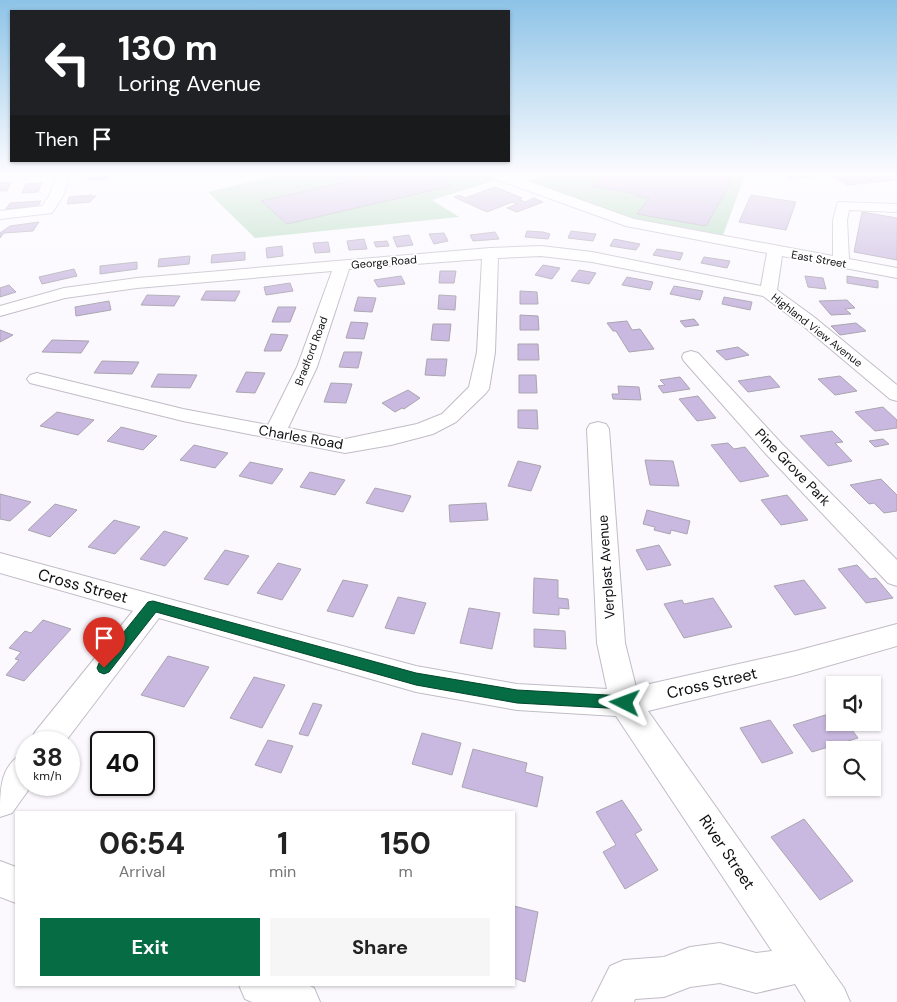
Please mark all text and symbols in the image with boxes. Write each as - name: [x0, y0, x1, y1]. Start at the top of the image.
- text: 130 m: [118, 25, 218, 71]
- icon: left: [35, 30, 100, 95]
- text: Loring Avenue: [118, 69, 261, 98]
- icon: arrive: [88, 125, 116, 153]
- text: Then: [35, 127, 78, 152]
- street label: East Street: [790, 247, 848, 271]
- street label: George Road: [351, 252, 417, 272]
- street label: Highland View Avenue: [769, 290, 865, 370]
- street label: Bradford Road: [291, 314, 331, 388]
- street label: Charles Road: [257, 421, 345, 453]
- street label: Pine Grove Park: [751, 424, 835, 510]
- street label: Verplast Avenue: [593, 514, 619, 620]
- street label: Cross Street: [36, 564, 130, 608]
- pin: [83, 617, 125, 668]
- icon: arrive: [90, 624, 118, 652]
- street label: Cross Street: [665, 662, 759, 704]
- position arrow: [598, 676, 650, 728]
- map controls: [826, 676, 881, 796]
- button: sound: [826, 676, 881, 731]
- speed limit sign: 40: [90, 731, 155, 796]
- text: 38: [32, 741, 63, 774]
- button: search: [826, 741, 881, 796]
- text: km/h: [33, 768, 62, 784]
- street label: River Street: [694, 810, 760, 894]
- text: 06:54: [99, 824, 185, 863]
- text: 1: [277, 824, 288, 863]
- text: 150: [380, 824, 431, 863]
- text: Arrival: [119, 861, 165, 882]
- text: min: [269, 861, 296, 882]
- text: m: [398, 861, 413, 882]
- button: Exit: [40, 918, 260, 976]
- button: Share: [270, 918, 490, 976]

